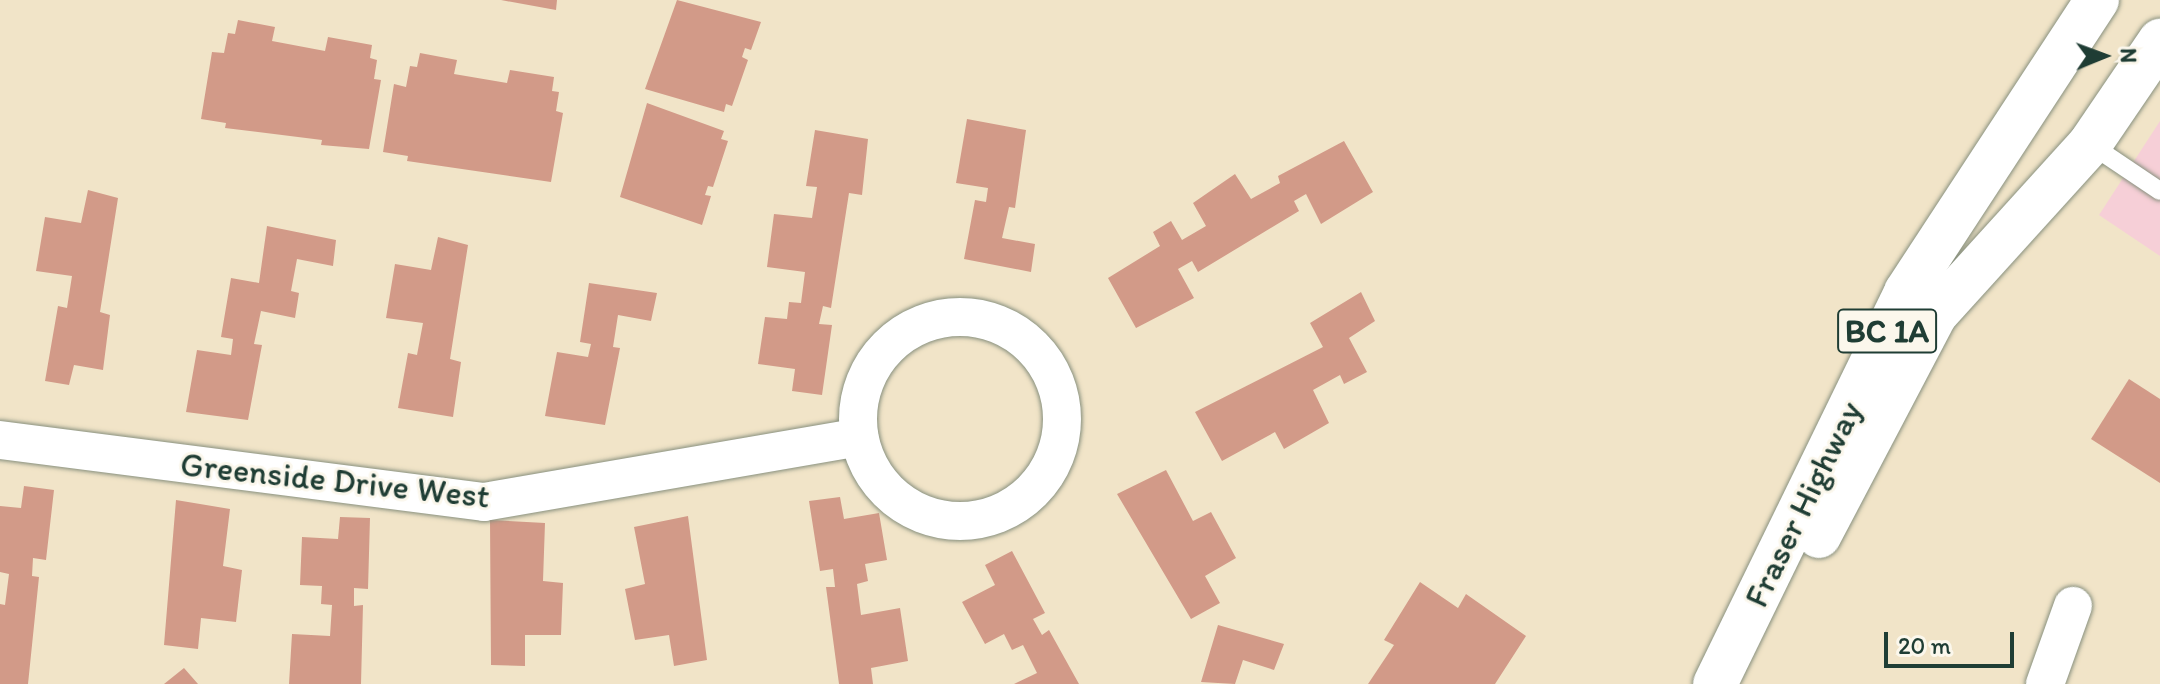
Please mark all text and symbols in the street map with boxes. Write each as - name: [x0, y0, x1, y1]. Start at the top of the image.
- north arrow: [2064, 16, 2144, 96]
- text: N: [2115, 48, 2142, 63]
- road number: BC 1A: [1837, 303, 1937, 359]
- street label: Fraser Highway: [1736, 395, 1870, 613]
- street label: Greenside Drive West: [179, 444, 491, 516]
- scale bar: [1888, 616, 2018, 666]
- text: 20 m: [1898, 631, 1951, 660]

